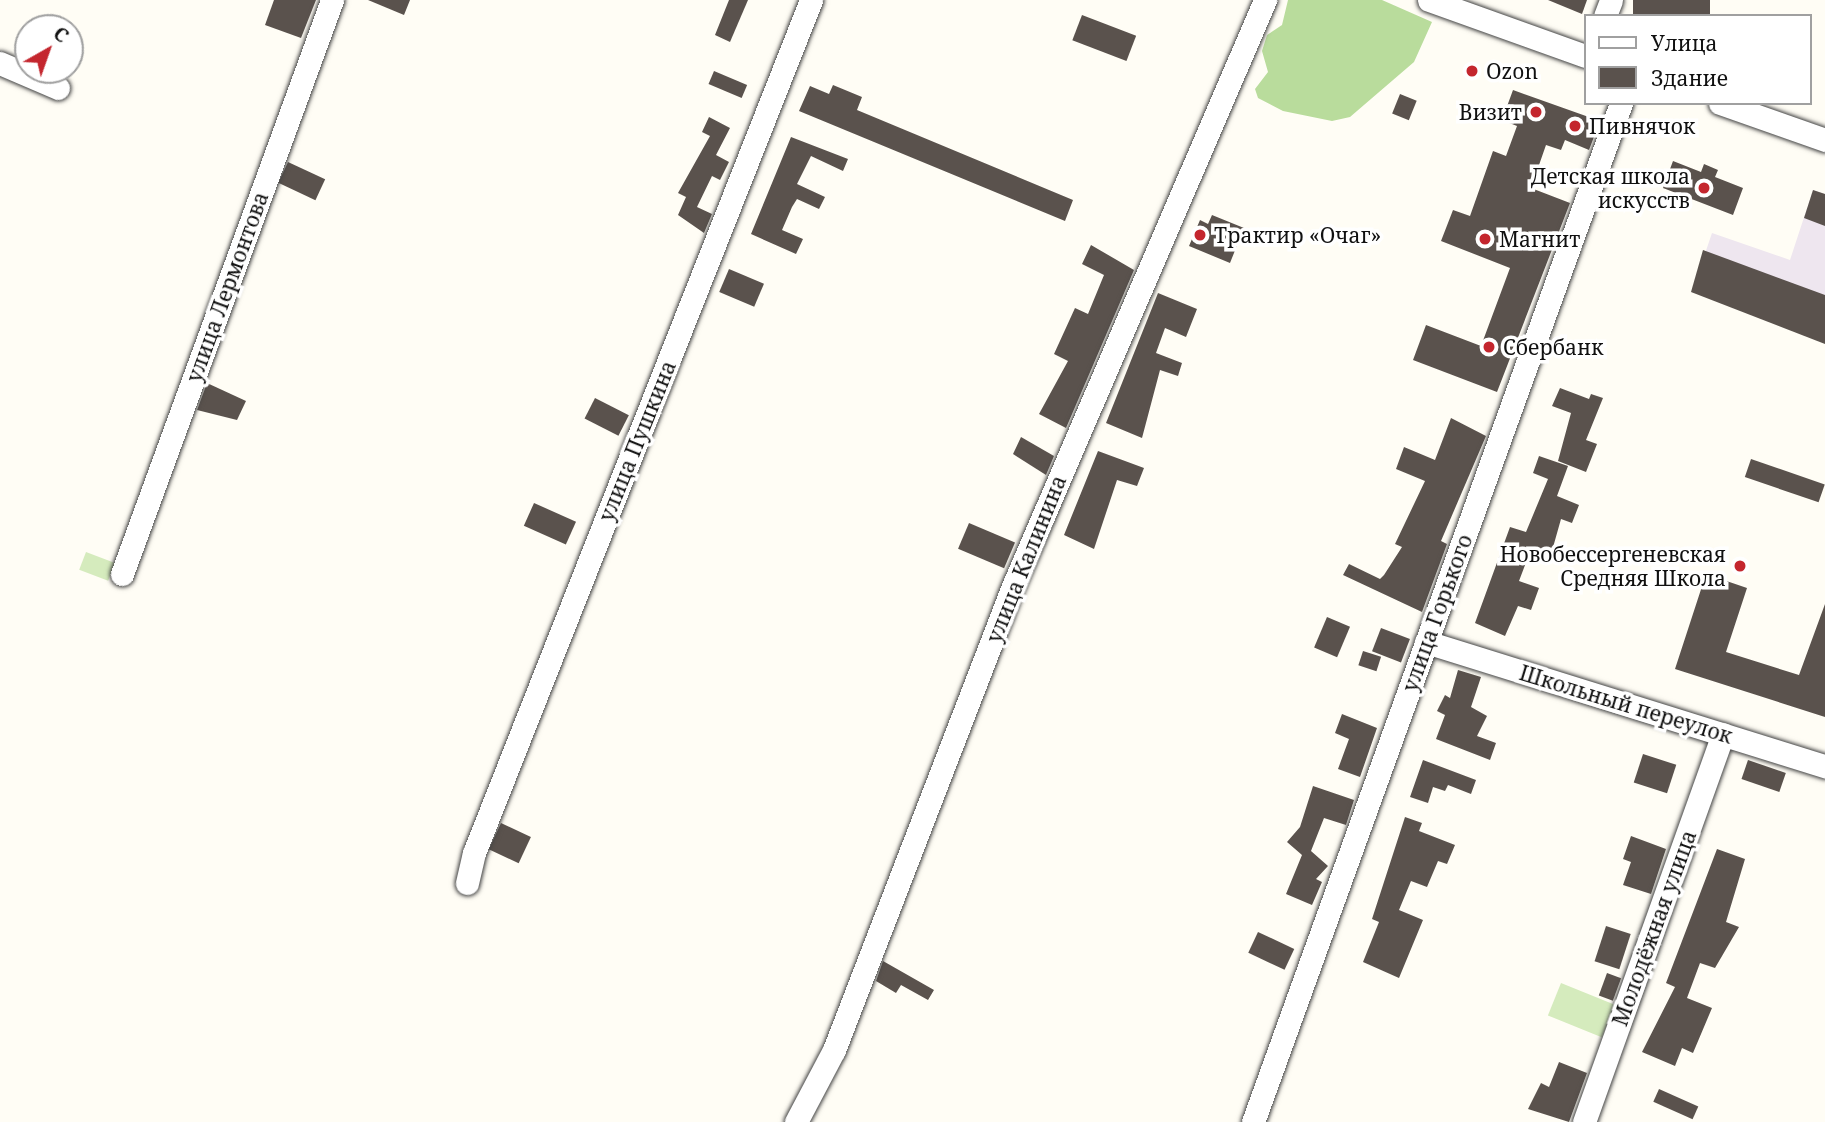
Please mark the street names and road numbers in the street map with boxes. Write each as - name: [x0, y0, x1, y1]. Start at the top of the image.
- street label: улица Лермонтова: [181, 188, 273, 386]
- street label: улица Пушкина: [593, 357, 681, 525]
- street label: улица Калинина: [981, 472, 1071, 646]
- street label: улица Горького: [1397, 531, 1477, 695]
- street label: Школьный переулок: [1517, 660, 1735, 748]
- street label: Молодёжная улица: [1607, 827, 1701, 1029]

